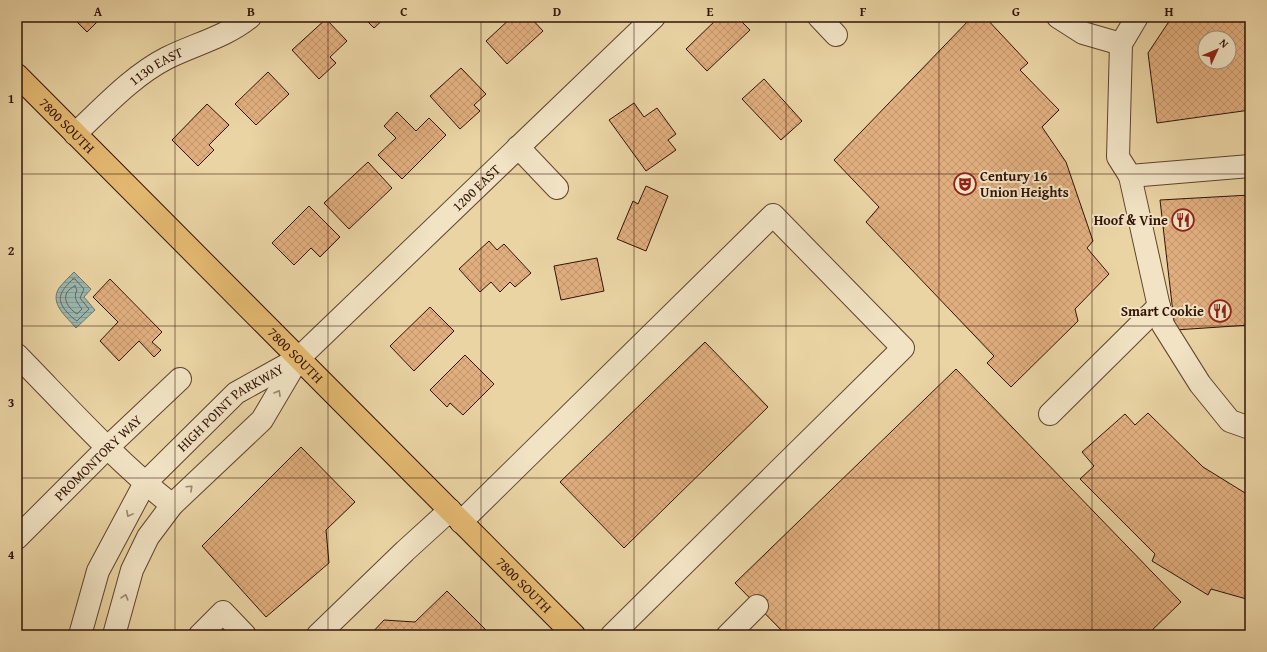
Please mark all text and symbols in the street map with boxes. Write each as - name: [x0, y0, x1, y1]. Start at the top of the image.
- text: A: [94, 2, 103, 21]
- text: B: [247, 2, 255, 21]
- text: C: [400, 2, 408, 21]
- text: D: [553, 2, 561, 21]
- text: E: [707, 2, 714, 21]
- text: F: [860, 2, 867, 21]
- text: G: [1012, 2, 1020, 21]
- text: H: [1164, 2, 1174, 21]
- north arrow: [1197, 30, 1237, 70]
- text: N: [1216, 35, 1233, 52]
- street label: 1130 EAST: [124, 42, 186, 90]
- text: 1: [8, 89, 14, 108]
- street label: 7800 SOUTH: [35, 93, 99, 158]
- street label: 1200 EAST: [447, 160, 505, 216]
- place label: Century 16 Union Heights: [980, 166, 1069, 202]
- theatre icon: Century 16 Union Heights: [952, 171, 978, 197]
- restaurant icon: Hoof & Vine: [1170, 207, 1196, 233]
- place label: Hoof & Vine: [1094, 210, 1168, 230]
- text: 2: [8, 241, 15, 260]
- restaurant icon: Smart Cookie: [1207, 298, 1233, 324]
- place label: Smart Cookie: [1121, 301, 1204, 321]
- street label: 7800 SOUTH: [263, 323, 328, 388]
- street label: HIGH POINT PARKWAY: [172, 358, 288, 456]
- one-way arrow: [274, 390, 281, 397]
- text: 3: [8, 393, 14, 412]
- street label: PROMONTORY WAY: [50, 410, 147, 505]
- one-way arrow: [185, 485, 193, 492]
- one-way arrow: [126, 510, 133, 517]
- text: 4: [8, 545, 15, 564]
- street label: 7800 SOUTH: [492, 552, 556, 617]
- one-way arrow: [120, 594, 129, 601]

